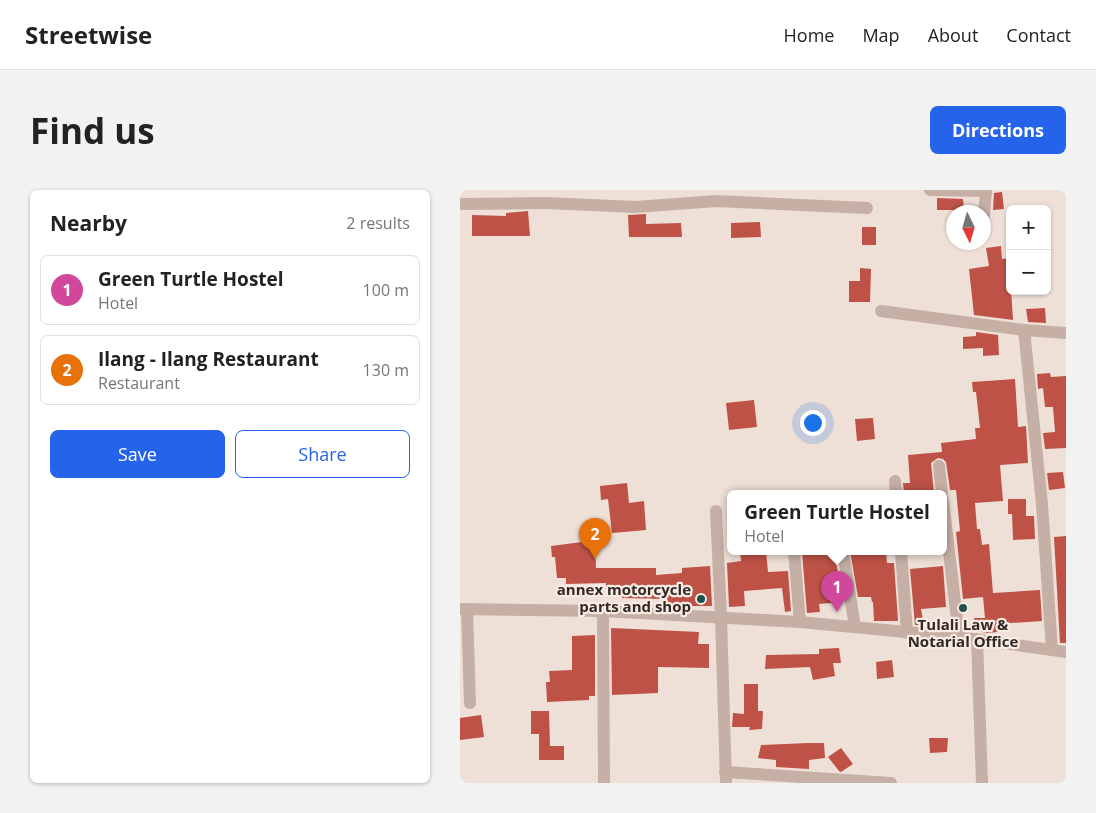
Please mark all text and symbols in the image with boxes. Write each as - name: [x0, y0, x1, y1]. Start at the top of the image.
- text: Streetwise: [25, 18, 152, 51]
- text: Home: [784, 23, 834, 47]
- text: Map: [862, 23, 900, 47]
- text: About: [928, 23, 978, 47]
- text: Contact: [1006, 23, 1071, 47]
- button: Directions: [930, 106, 1066, 154]
- text: Find us: [30, 107, 155, 154]
- north arrow: [946, 205, 991, 250]
- map controls: [1006, 205, 1051, 295]
- button: +: [1006, 205, 1051, 250]
- text: Nearby: [50, 209, 127, 237]
- text: 2 results: [346, 212, 410, 234]
- button: −: [1006, 250, 1051, 295]
- text: Green Turtle Hostel: [98, 266, 284, 292]
- text: 1: [62, 279, 72, 301]
- text: 100 m: [363, 279, 409, 301]
- text: Hotel: [98, 292, 138, 314]
- text: Ilang - Ilang Restaurant: [98, 346, 319, 372]
- text: 2: [62, 359, 72, 381]
- text: 130 m: [363, 359, 409, 381]
- text: Restaurant: [98, 372, 180, 394]
- your location: [800, 410, 826, 436]
- button: Save: [50, 430, 225, 478]
- button: Share: [235, 430, 410, 478]
- popup: [727, 490, 947, 555]
- text: Green Turtle Hostel: [744, 499, 930, 525]
- pin: 2: [579, 518, 611, 559]
- text: Hotel: [744, 525, 784, 547]
- pin: 1: [821, 571, 853, 612]
- place label: annex motorcycle parts and shop: [557, 579, 691, 616]
- marker: annex motorcycle parts and shop: [695, 593, 707, 605]
- marker: Tulali Law & Notarial Office: [957, 602, 969, 614]
- place label: Tulali Law & Notarial Office: [908, 614, 1018, 651]

